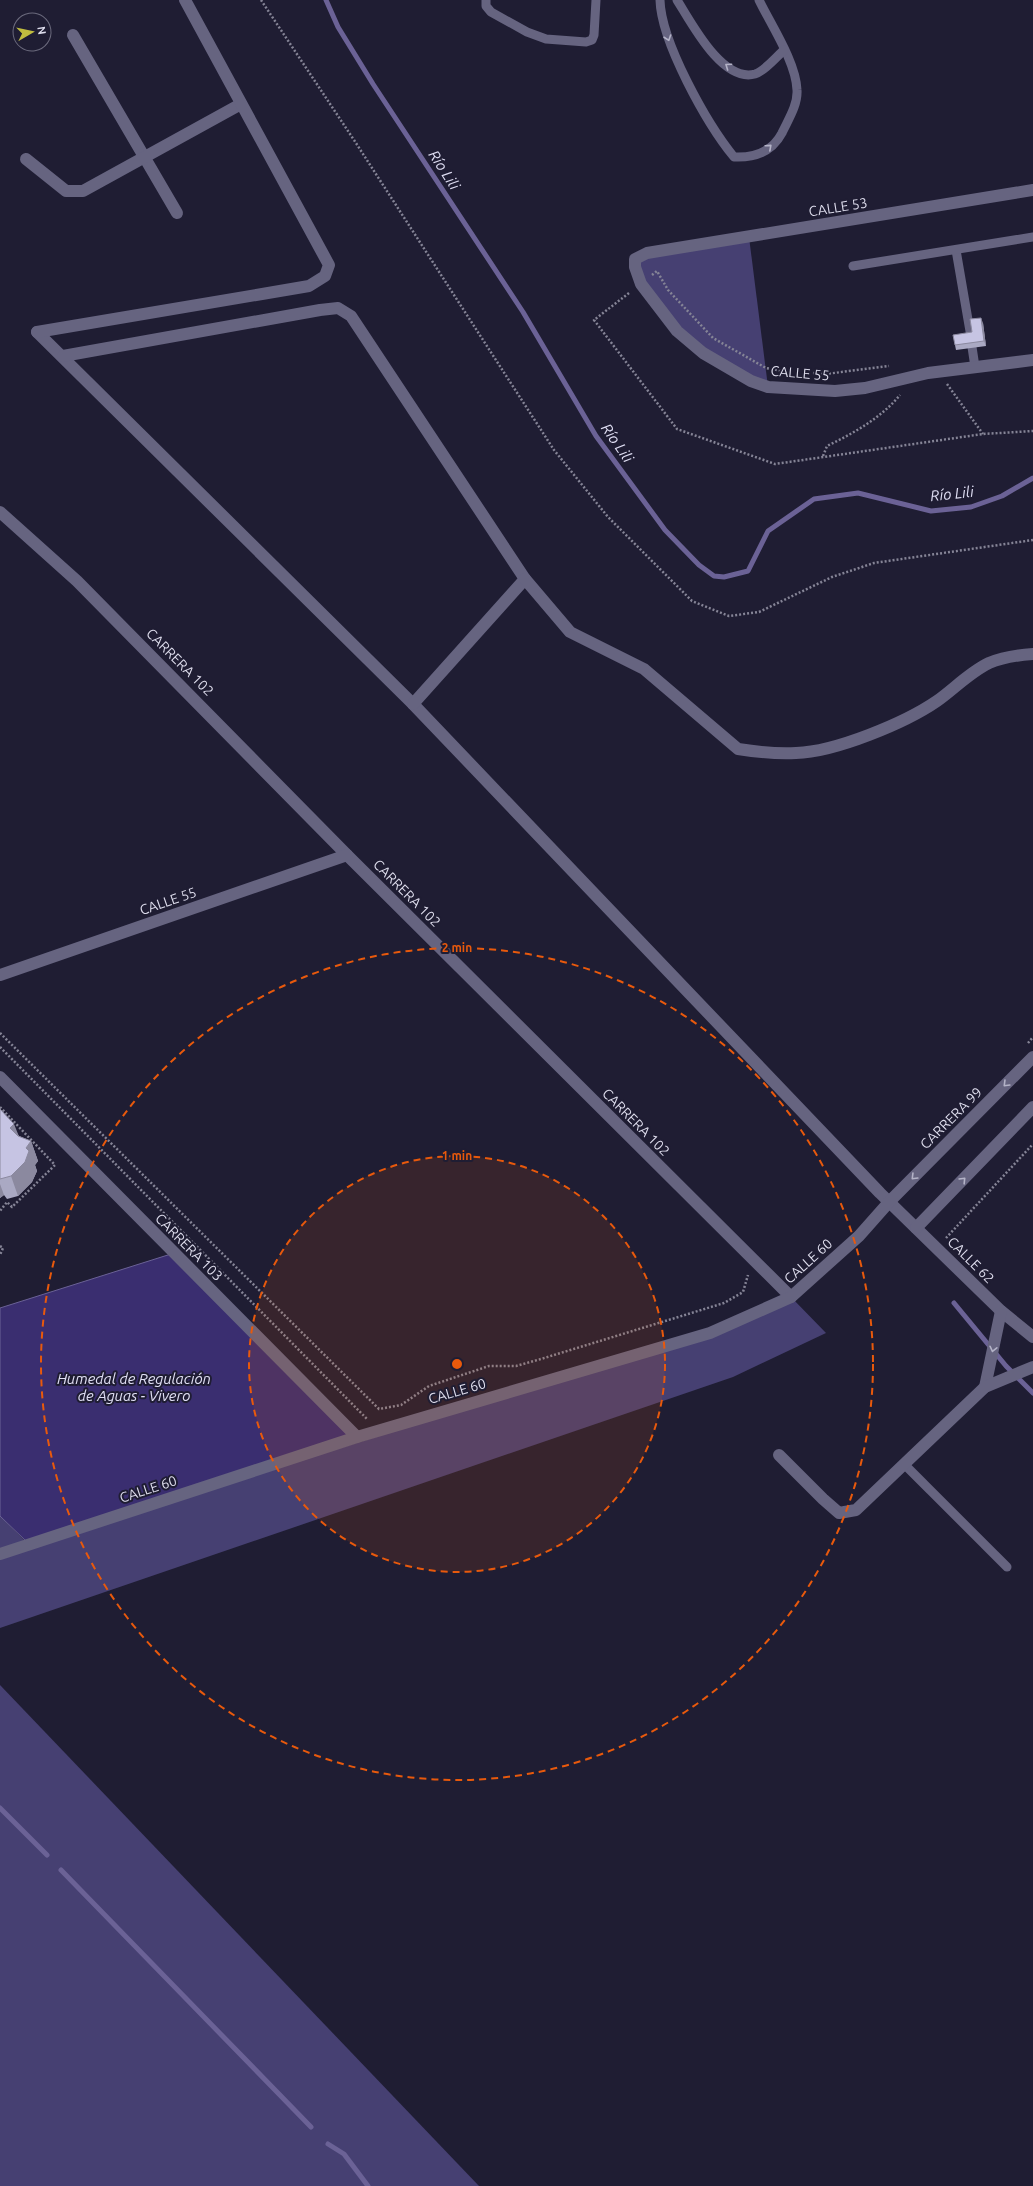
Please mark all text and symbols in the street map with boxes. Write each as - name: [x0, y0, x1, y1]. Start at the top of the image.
- north arrow: [12, 12, 52, 52]
- text: N: [35, 25, 48, 35]
- one-way arrow: [664, 34, 672, 41]
- one-way arrow: [725, 64, 732, 71]
- one-way arrow: [764, 144, 772, 151]
- water label: Río Lili: [425, 147, 464, 194]
- street label: CALLE 53: [808, 194, 868, 220]
- street label: CALLE 55: [770, 362, 830, 384]
- water label: Río Lili: [598, 420, 638, 466]
- water label: Río Lili: [929, 483, 976, 504]
- street label: CARRERA 102: [143, 625, 217, 699]
- street label: CARRERA 102: [370, 856, 444, 930]
- street label: CALLE 55: [137, 884, 199, 918]
- text: 2 min: [442, 941, 472, 954]
- one-way arrow: [1003, 1079, 1010, 1087]
- street label: CARRERA 99: [917, 1084, 985, 1152]
- street label: CARRERA 102: [599, 1085, 673, 1159]
- text: 1 min: [442, 1149, 472, 1162]
- one-way arrow: [911, 1172, 919, 1180]
- one-way arrow: [958, 1177, 965, 1185]
- street label: CARRERA 103: [152, 1210, 226, 1284]
- street label: CALLE 62: [944, 1233, 998, 1287]
- street label: CALLE 60: [781, 1235, 835, 1287]
- one-way arrow: [989, 1345, 998, 1352]
- centre of rings: [450, 1357, 464, 1371]
- water label: Humedal de Regulación de Aguas - Vivero: [57, 1370, 211, 1404]
- street label: CALLE 60: [426, 1375, 488, 1407]
- street label: CALLE 60: [117, 1472, 179, 1506]

